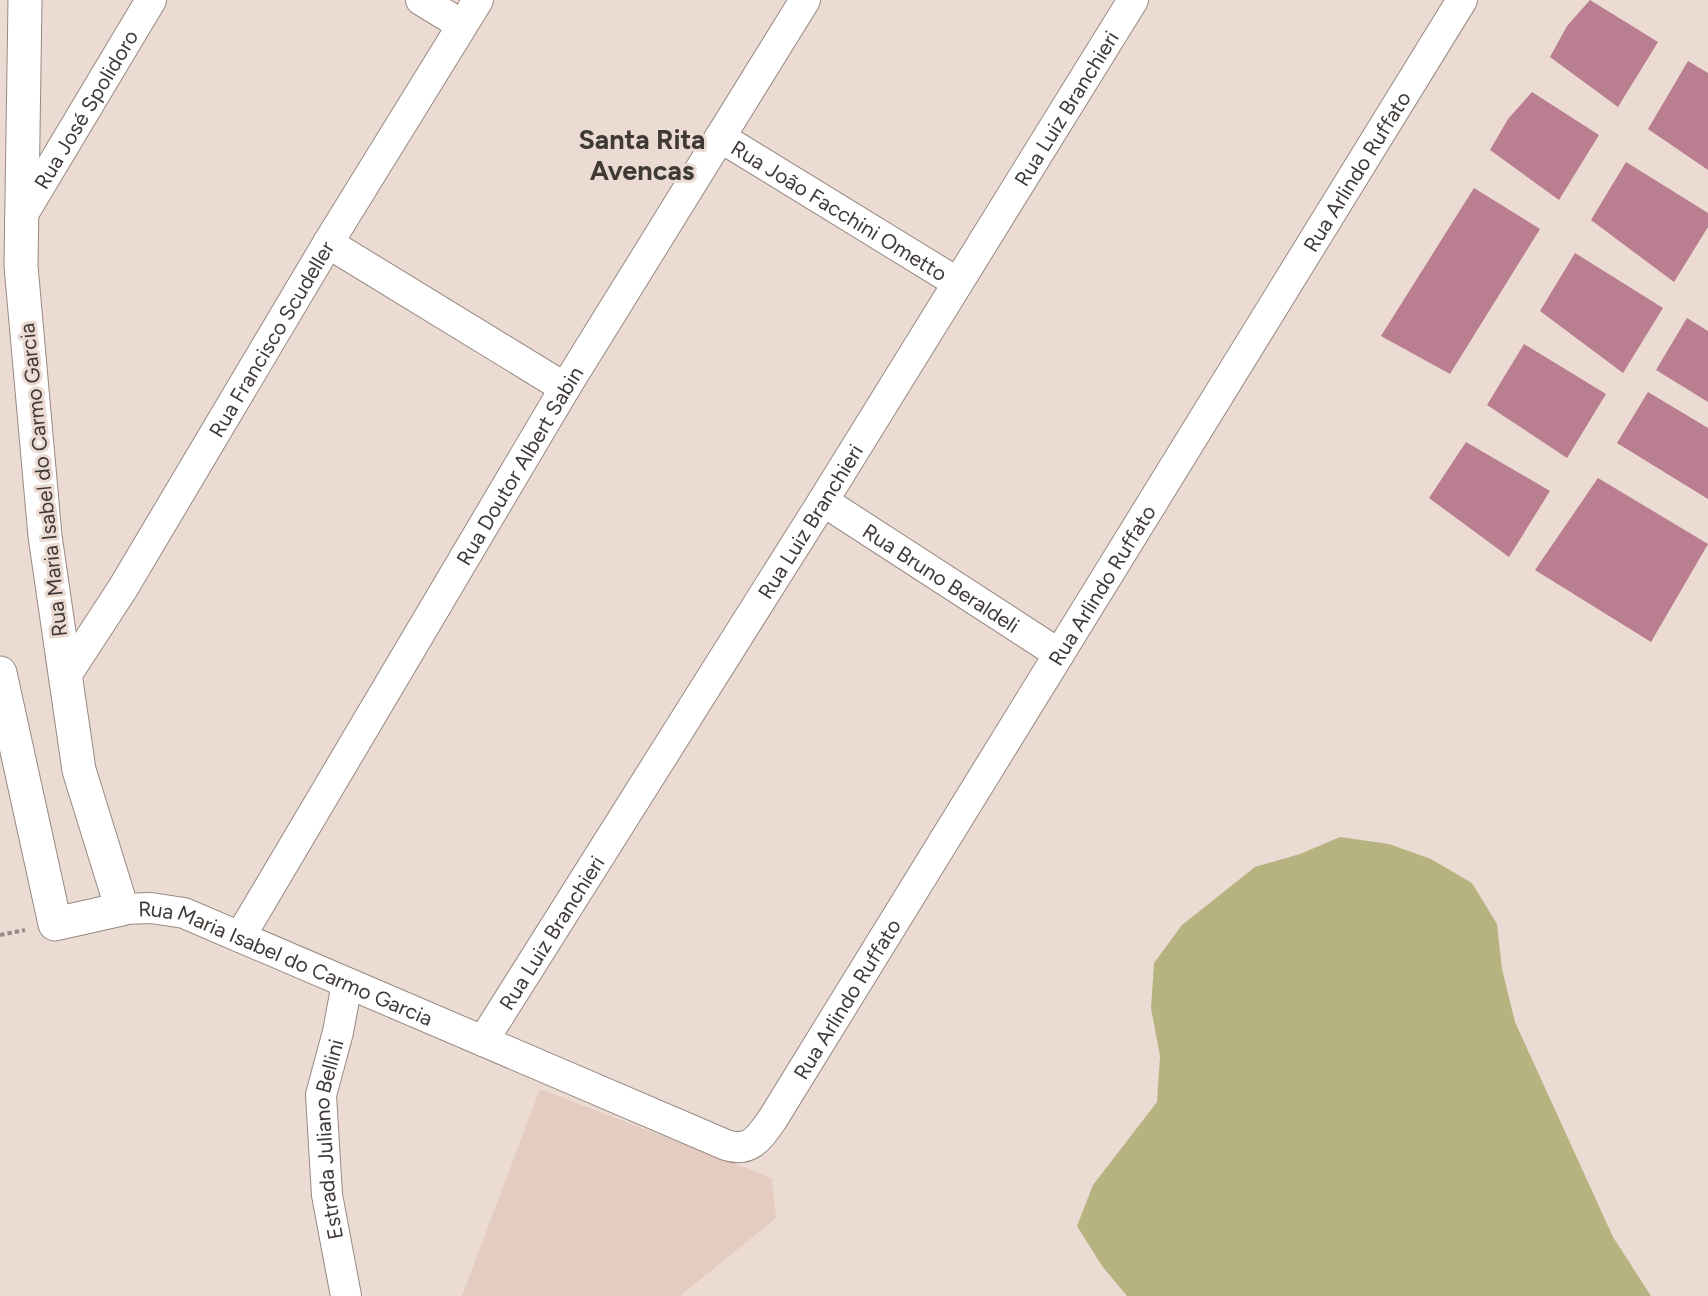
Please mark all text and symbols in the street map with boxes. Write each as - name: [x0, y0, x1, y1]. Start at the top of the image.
- street label: Rua José Spolidoro: [28, 25, 143, 193]
- street label: Rua Luiz Branchieri: [1009, 26, 1123, 190]
- street label: Rua Arlindo Ruffato: [1298, 86, 1415, 256]
- district label: Santa Rita Avencas: [578, 123, 706, 187]
- street label: Rua João Facchini Ometto: [727, 135, 952, 286]
- street label: Rua Francisco Scudeller: [203, 236, 339, 442]
- street label: Rua Maria Isabel do Carmo Garcia: [14, 322, 72, 638]
- street label: Rua Doutor Albert Sabin: [451, 361, 588, 569]
- street label: Rua Luiz Branchieri: [752, 439, 868, 603]
- street label: Rua Arlindo Ruffato: [1043, 500, 1161, 670]
- street label: Rua Bruno Beraldeli: [858, 518, 1024, 638]
- street label: Rua Luiz Branchieri: [493, 851, 609, 1014]
- street label: Rua Maria Isabel do Carmo Garcia: [138, 895, 437, 1031]
- street label: Rua Arlindo Ruffato: [788, 914, 906, 1084]
- street label: Estrada Juliano Bellini: [308, 1036, 348, 1242]

